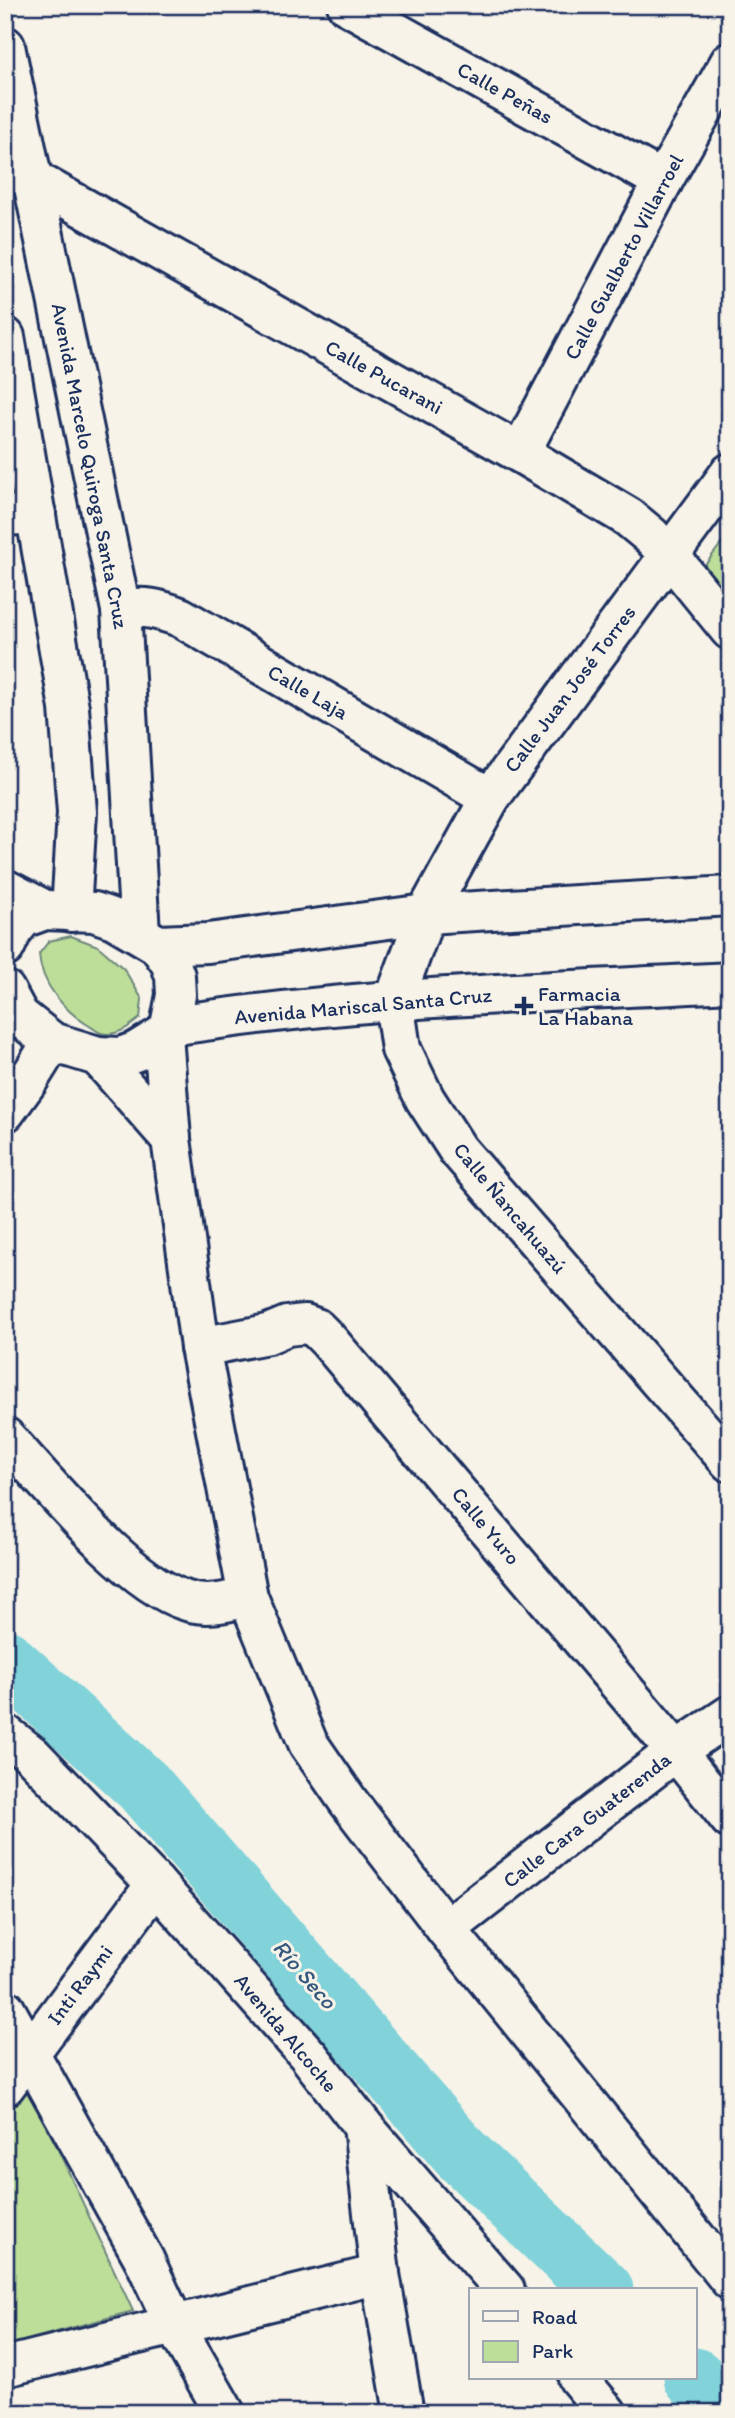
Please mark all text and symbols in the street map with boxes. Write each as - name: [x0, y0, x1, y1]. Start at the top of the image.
- street label: Calle Peñas: [453, 56, 557, 129]
- street label: Calle Gualberto Villarroel: [559, 150, 688, 364]
- street label: Avenida Marcelo Quiroga Santa Cruz: [47, 301, 134, 631]
- street label: Calle Pucarani: [321, 334, 447, 419]
- street label: Calle Juan José Torres: [499, 600, 641, 777]
- street label: Calle Laja: [264, 659, 353, 725]
- place label: Farmacia La Habana: [538, 981, 633, 1030]
- street label: Avenida Mariscal Santa Cruz: [233, 982, 493, 1029]
- marker: Farmacia La Habana: [516, 998, 532, 1014]
- street label: Calle Ñancahuazú: [448, 1137, 573, 1279]
- street label: Calle Yuro: [447, 1482, 526, 1570]
- street label: Calle Cara Guaterenda: [498, 1746, 676, 1893]
- water label: Río Seco: [267, 1933, 344, 2016]
- street label: Inti Raymi: [41, 1940, 118, 2030]
- street label: Avenida Alcoche: [229, 1968, 343, 2097]
- legend: [469, 2288, 696, 2380]
- text: Road: [532, 2304, 578, 2329]
- text: Park: [532, 2338, 574, 2363]

